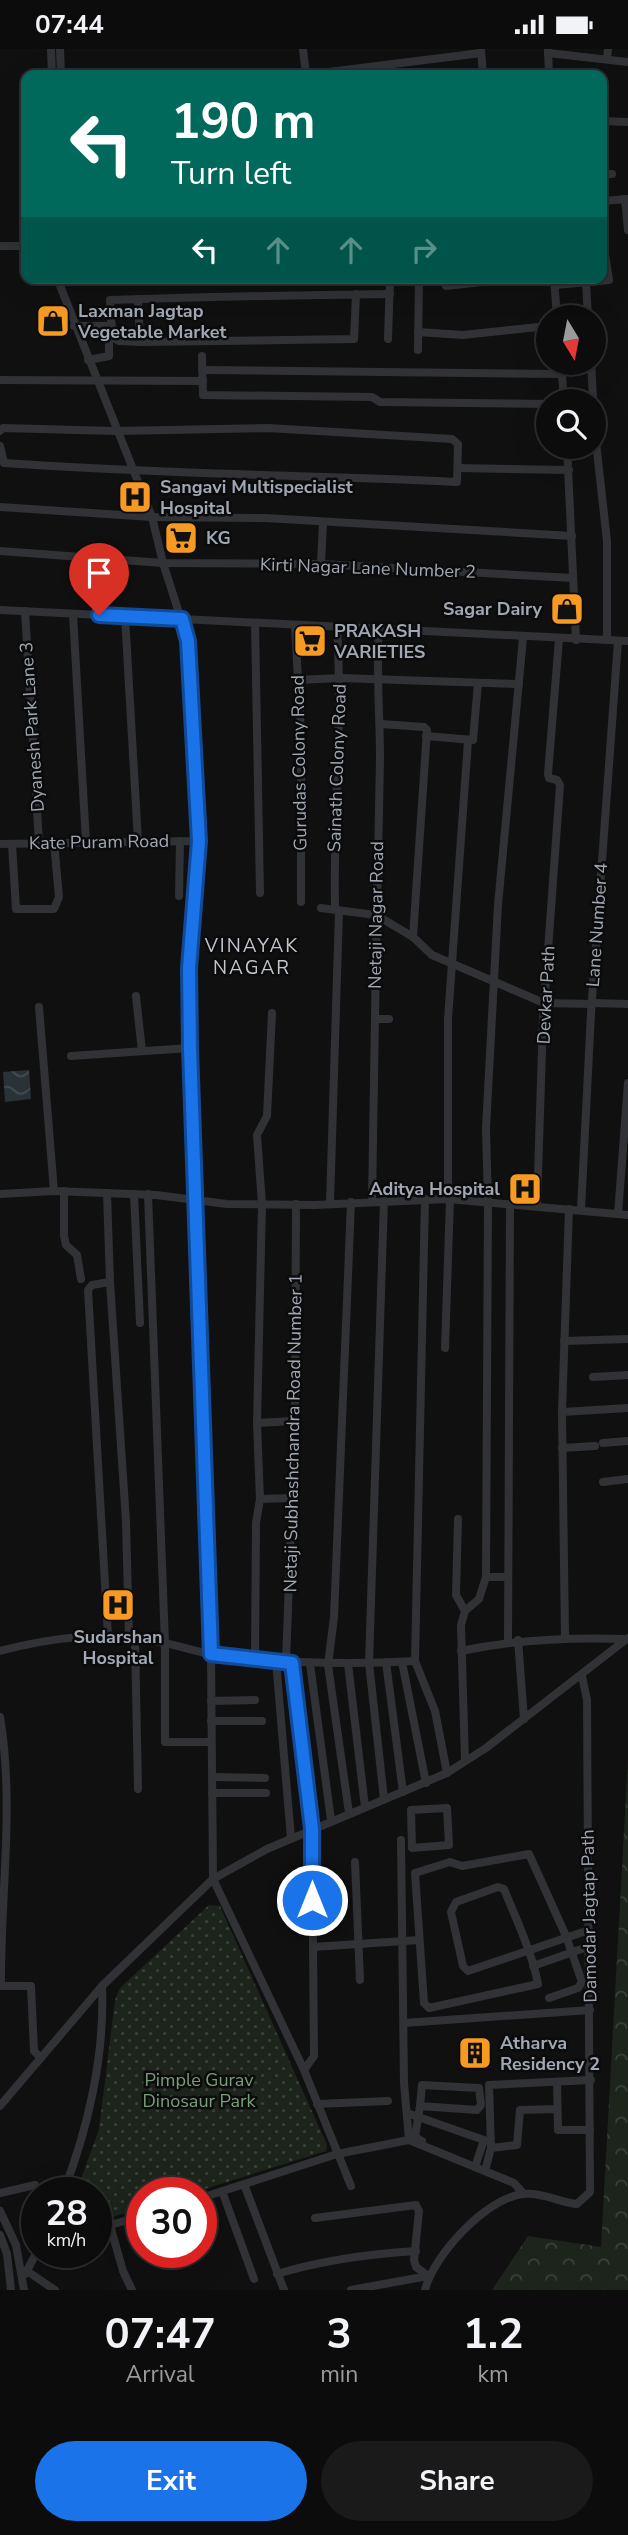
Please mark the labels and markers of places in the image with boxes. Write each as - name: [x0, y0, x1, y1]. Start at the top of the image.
- place label: Laxman Jagtap Vegetable Market: [77, 299, 227, 344]
- shop icon: Laxman Jagtap Vegetable Market: [34, 302, 72, 340]
- place label: Sangavi Multispecialist Hospital: [160, 475, 353, 520]
- hospital icon: Sangavi Multispecialist Hospital: [116, 478, 154, 516]
- supermarket icon: KG: [162, 519, 200, 557]
- place label: KG: [206, 526, 231, 550]
- pin: [69, 543, 129, 615]
- shop icon: Sagar Dairy: [548, 590, 586, 628]
- place label: Sagar Dairy: [443, 597, 543, 621]
- place label: PRAKASH VARIETIES: [333, 619, 425, 664]
- supermarket icon: PRAKASH VARIETIES: [291, 622, 329, 660]
- hospital icon: Aditya Hospital: [506, 1170, 544, 1208]
- place label: Aditya Hospital: [369, 1177, 500, 1201]
- hospital icon: Sudarshan Hospital: [99, 1586, 137, 1624]
- place label: Sudarshan Hospital: [73, 1625, 163, 1670]
- place label: Atharva Residency 2: [500, 2031, 600, 2076]
- building icon: Atharva Residency 2: [456, 2034, 494, 2072]

